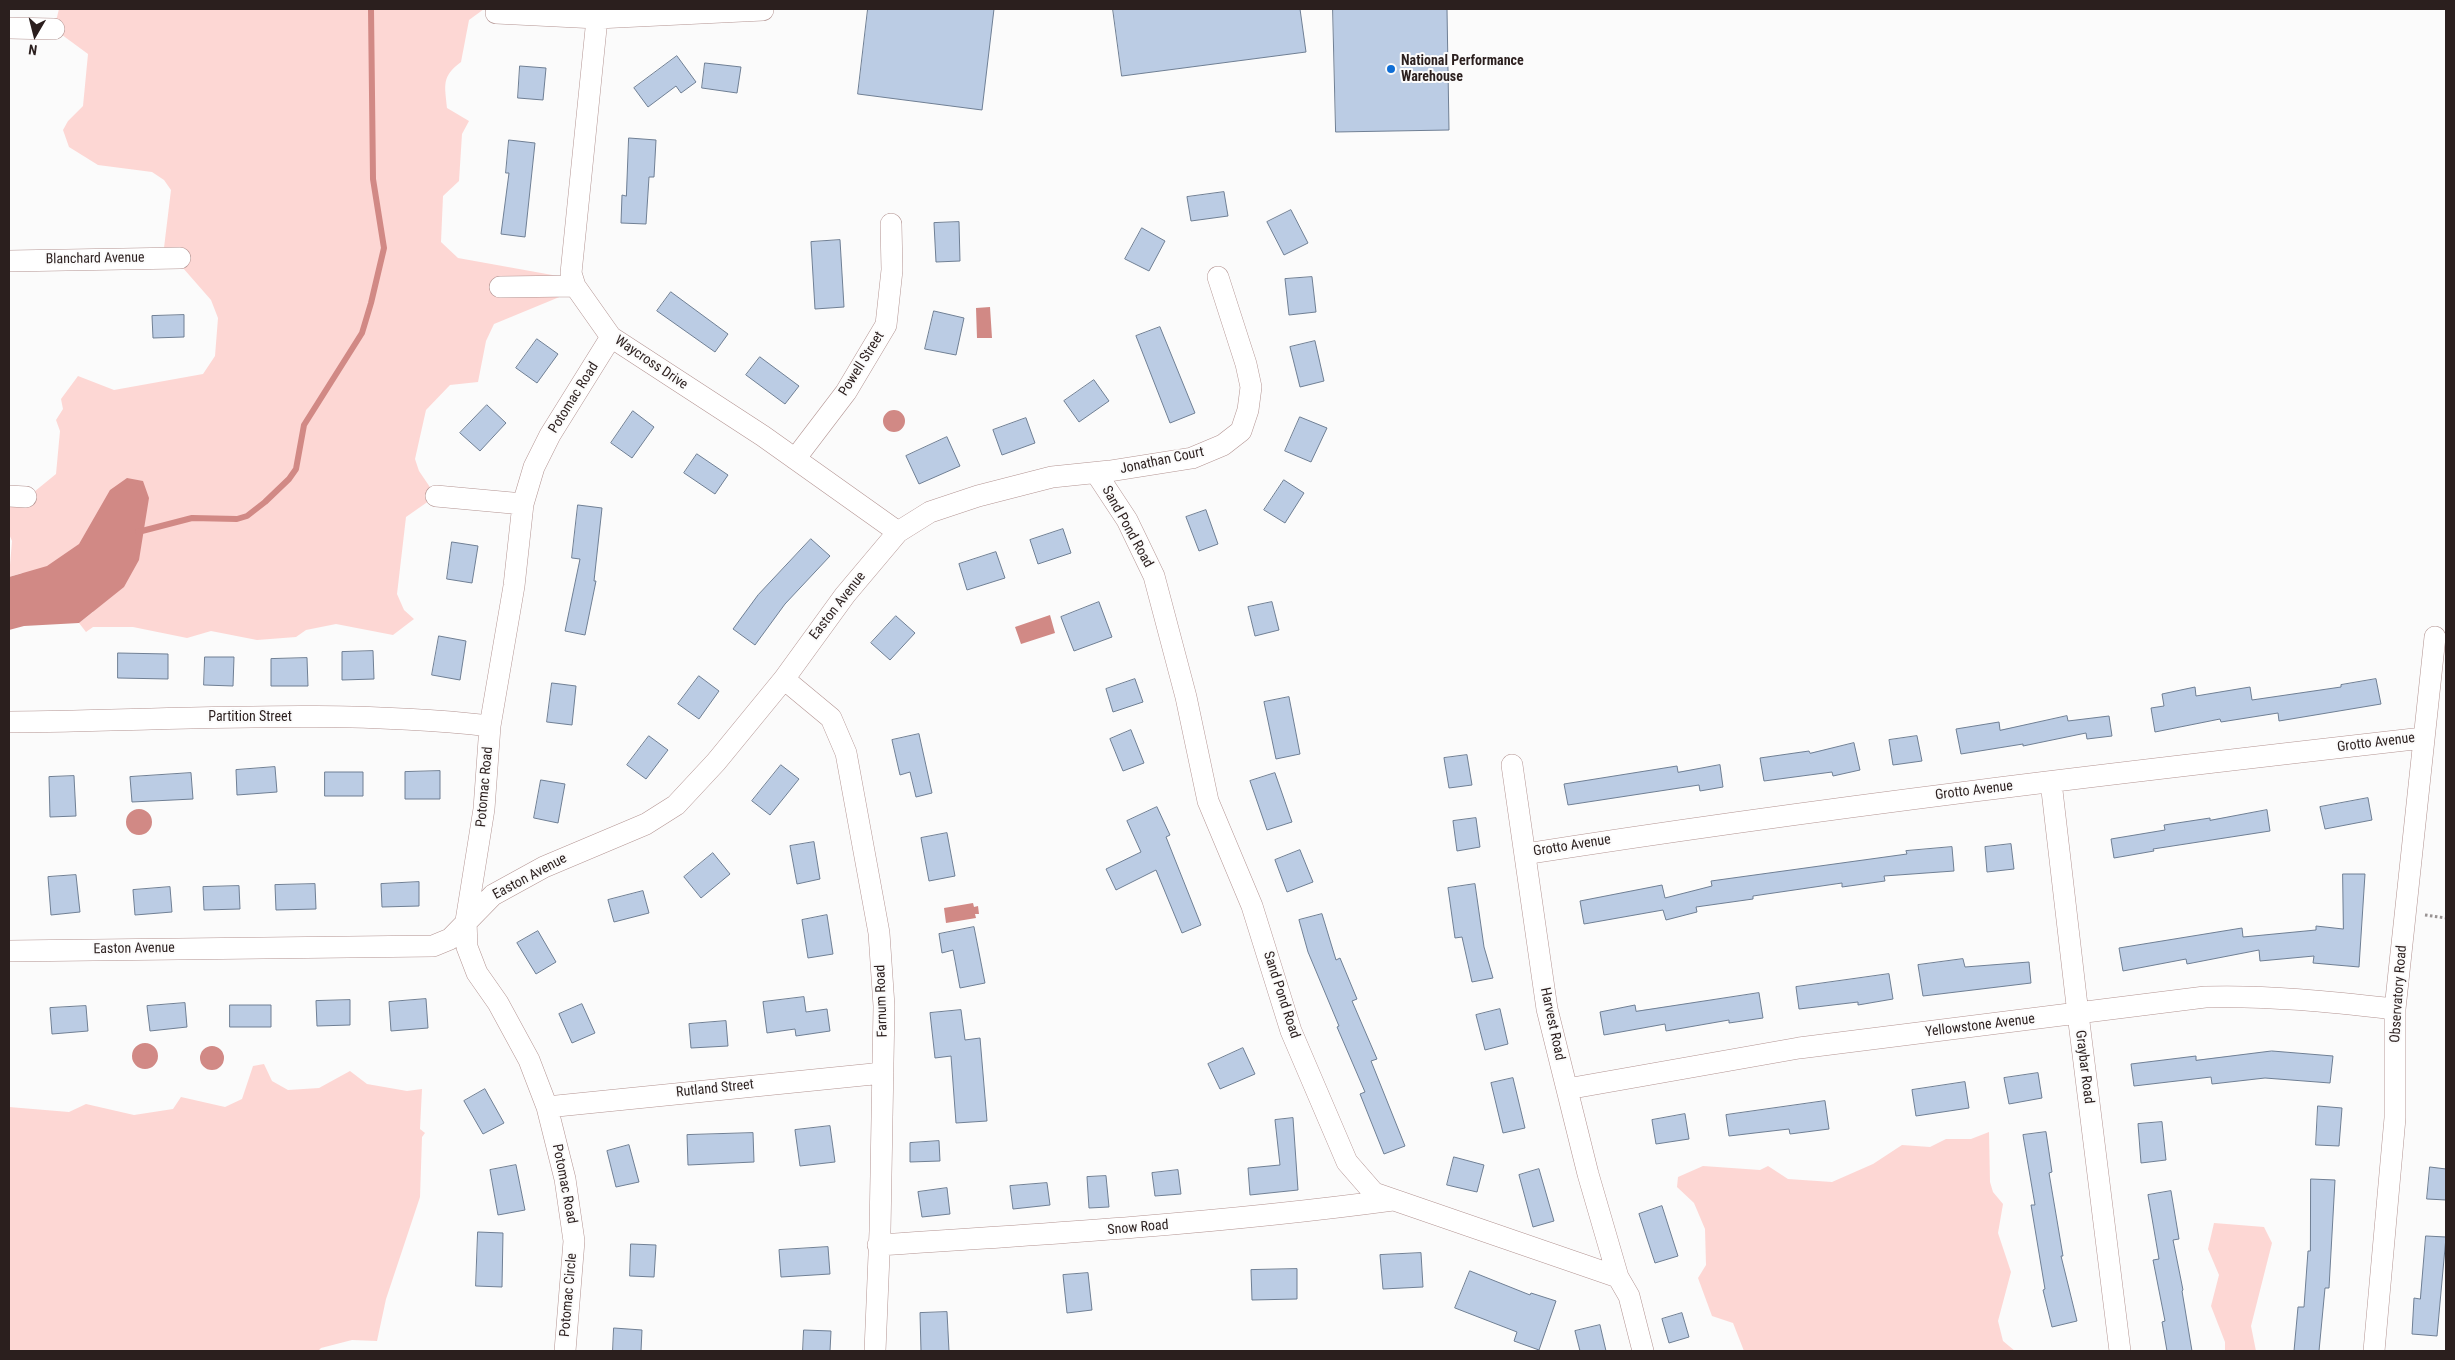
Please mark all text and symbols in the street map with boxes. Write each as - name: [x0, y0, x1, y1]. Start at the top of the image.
- north arrow: [10, 10, 60, 60]
- text: N: [28, 41, 38, 58]
- place label: National Performance Warehouse: [1401, 53, 1524, 85]
- marker: National Performance Warehouse: [1385, 63, 1397, 75]
- street label: Blanchard Avenue: [45, 250, 145, 268]
- street label: Powell Street: [836, 329, 888, 399]
- street label: Waycross Drive: [611, 332, 691, 394]
- street label: Potomac Road: [545, 359, 603, 437]
- street label: Jonathan Court: [1119, 444, 1205, 478]
- street label: Sand Pond Road: [1098, 483, 1156, 571]
- street label: Easton Avenue: [806, 569, 870, 643]
- street label: Partition Street: [208, 709, 292, 725]
- street label: Grotto Avenue: [2336, 730, 2416, 756]
- street label: Potomac Road: [473, 746, 497, 828]
- street label: Grotto Avenue: [1934, 778, 2014, 804]
- street label: Grotto Avenue: [1532, 832, 1612, 860]
- street label: Easton Avenue: [490, 850, 570, 904]
- street label: Easton Avenue: [93, 940, 175, 958]
- street label: Observatory Road: [2387, 945, 2411, 1043]
- street label: Sand Pond Road: [1259, 949, 1303, 1041]
- street label: Farnum Road: [872, 964, 892, 1038]
- street label: Harvest Road: [1536, 986, 1568, 1062]
- street label: Yellowstone Avenue: [1924, 1011, 2036, 1041]
- street label: Graybar Road: [2071, 1029, 2097, 1105]
- street label: Rutland Street: [675, 1077, 755, 1101]
- street label: Potomac Road: [548, 1143, 580, 1225]
- street label: Snow Road: [1107, 1217, 1169, 1239]
- street label: Potomac Circle: [557, 1252, 581, 1338]

